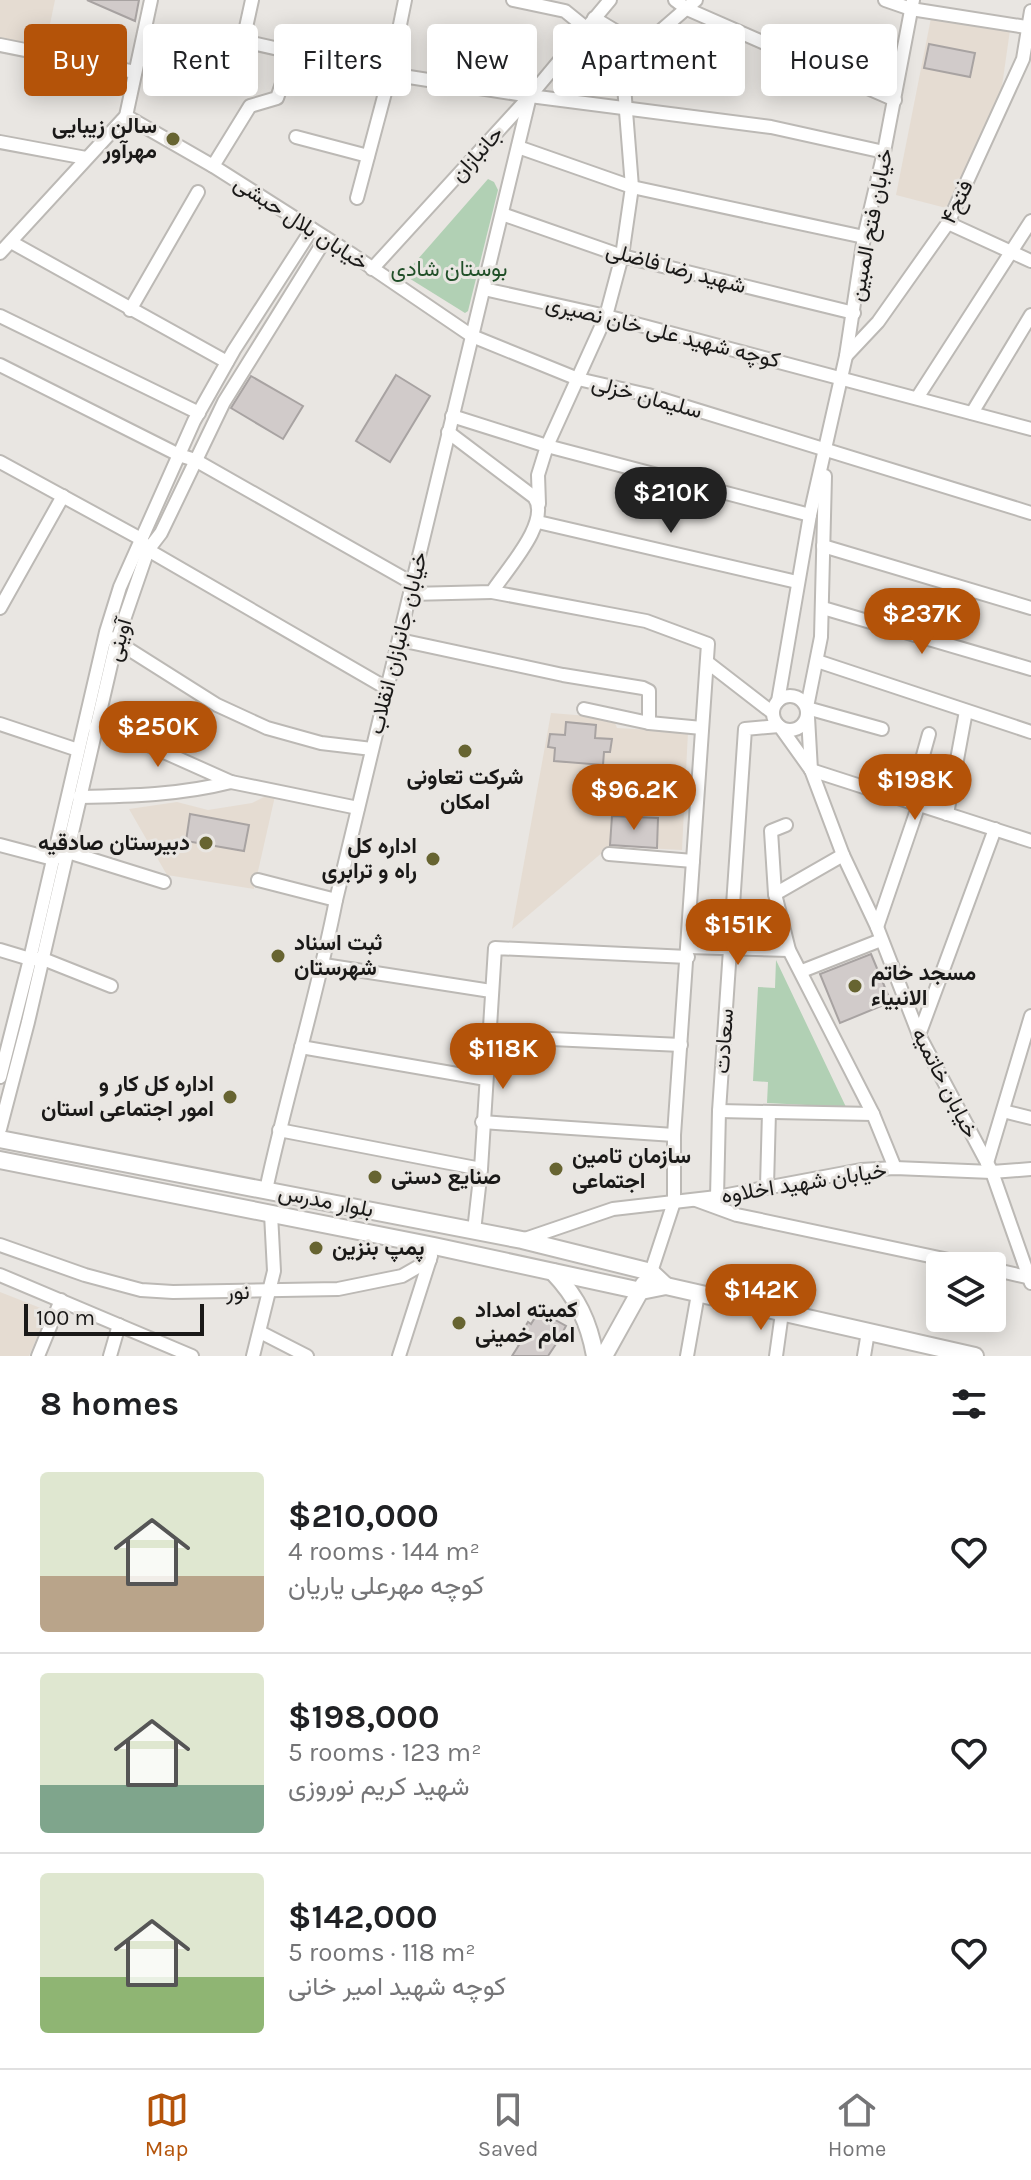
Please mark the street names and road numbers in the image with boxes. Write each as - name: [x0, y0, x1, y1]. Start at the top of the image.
- street label: جانبازان: [445, 121, 509, 187]
- street label: خیابان فتح المبین: [843, 146, 900, 304]
- street label: خیابان بلال حبشی: [229, 170, 373, 276]
- street label: فتح۴: [935, 176, 980, 229]
- street label: شهید رضا فاضلی: [603, 237, 749, 299]
- street label: کوچه شهید علی خان نصیری: [543, 290, 783, 375]
- street label: سلیمان خزلی: [589, 370, 705, 424]
- street label: خیابان جانبازان انقلاب: [363, 549, 433, 737]
- street label: آوینی: [101, 614, 138, 664]
- street label: سعادت: [709, 1007, 739, 1075]
- street label: خیابان خاتمیه: [906, 1024, 984, 1142]
- street label: خیابان شهید اخلاوه: [719, 1157, 889, 1209]
- street label: بلوار مدرس: [276, 1179, 376, 1223]
- street label: نور: [225, 1279, 250, 1305]

